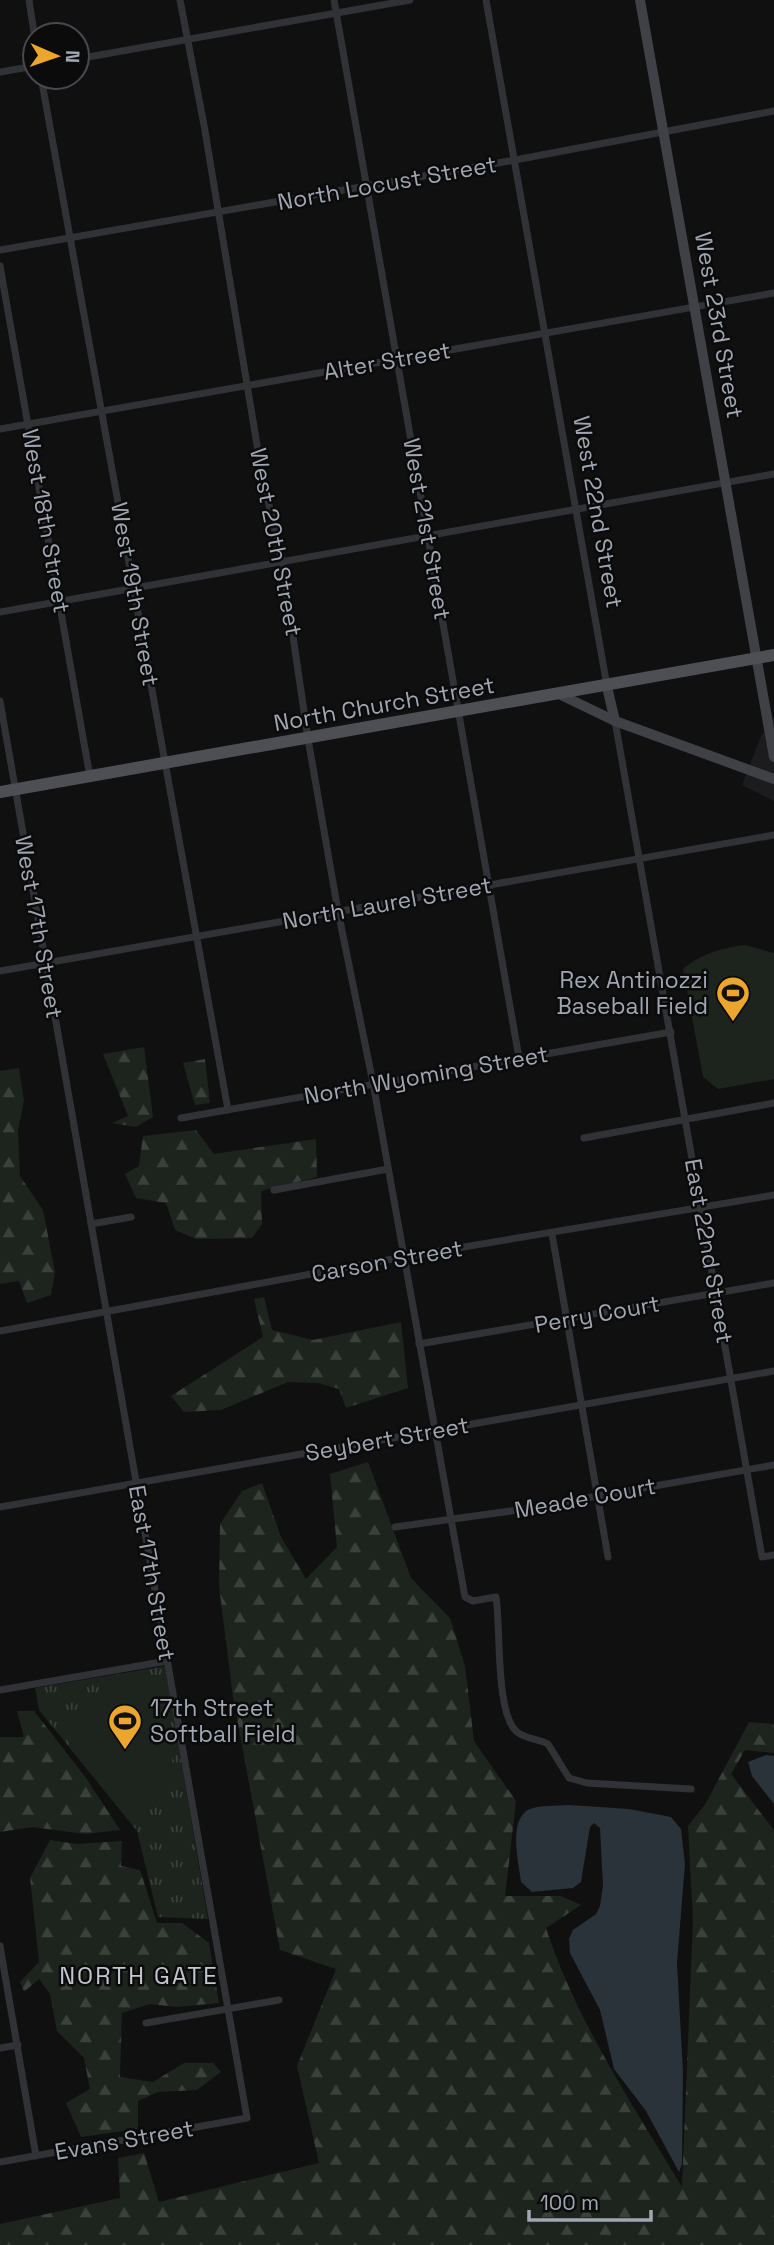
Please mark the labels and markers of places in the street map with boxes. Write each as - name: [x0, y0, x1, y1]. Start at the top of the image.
- place label: Rex Antinozzi Baseball Field: [557, 965, 708, 1021]
- sports icon: Rex Antinozzi Baseball Field: [714, 974, 752, 1023]
- place label: 17th Street Softball Field: [150, 1693, 296, 1749]
- sports icon: 17th Street Softball Field: [106, 1702, 144, 1751]

